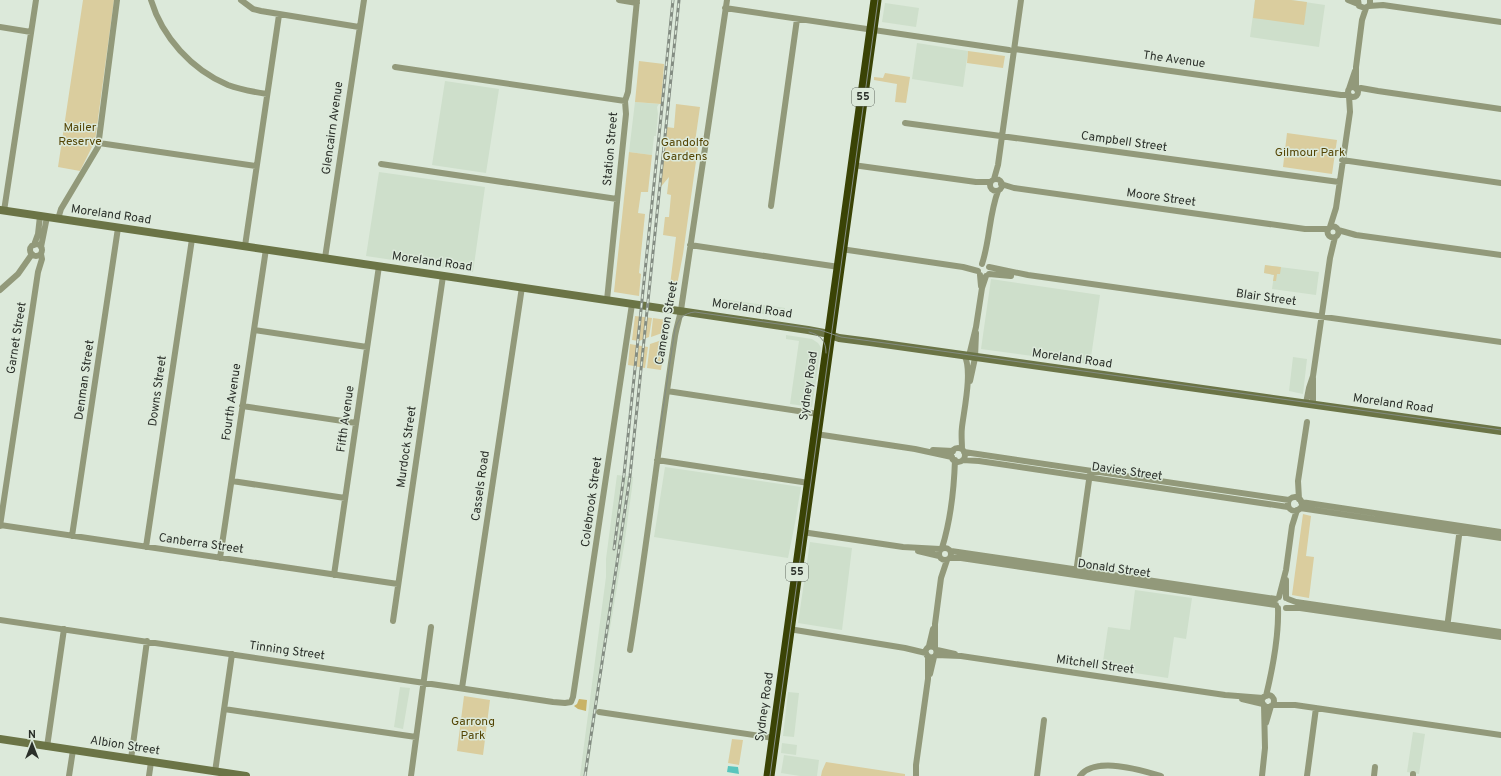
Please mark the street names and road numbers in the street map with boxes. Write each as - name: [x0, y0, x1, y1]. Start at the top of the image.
- street label: The Avenue: [1142, 48, 1206, 72]
- street label: Glencairn Avenue: [319, 80, 347, 176]
- road number: 55: [852, 88, 874, 106]
- street label: Station Street: [600, 111, 622, 187]
- street label: Campbell Street: [1080, 128, 1168, 156]
- street label: Moore Street: [1125, 185, 1197, 211]
- street label: Moreland Road: [70, 201, 152, 229]
- street label: Moreland Road: [391, 248, 473, 276]
- street label: Cameron Street: [652, 280, 682, 366]
- street label: Blair Street: [1235, 286, 1297, 310]
- street label: Moreland Road: [711, 295, 793, 323]
- street label: Garnet Street: [3, 301, 31, 375]
- street label: Denman Street: [71, 339, 99, 421]
- street label: Moreland Road: [1031, 345, 1113, 373]
- street label: Sydney Road: [796, 350, 822, 422]
- street label: Downs Street: [145, 355, 171, 427]
- street label: Fourth Avenue: [219, 362, 245, 442]
- street label: Fifth Avenue: [333, 385, 359, 453]
- street label: Moreland Road: [1352, 390, 1434, 418]
- street label: Murdock Street: [393, 405, 421, 489]
- street label: Cassels Road: [468, 450, 494, 522]
- street label: Colebrook Street: [578, 456, 606, 548]
- street label: Davies Street: [1091, 459, 1163, 485]
- street label: Canberra Street: [157, 530, 245, 558]
- street label: Donald Street: [1076, 556, 1152, 582]
- road number: 55: [786, 563, 808, 581]
- street label: Tinning Street: [248, 638, 326, 664]
- street label: Mitchell Street: [1055, 652, 1135, 678]
- street label: Sydney Road: [752, 671, 778, 743]
- street label: Albion Street: [89, 733, 161, 759]

